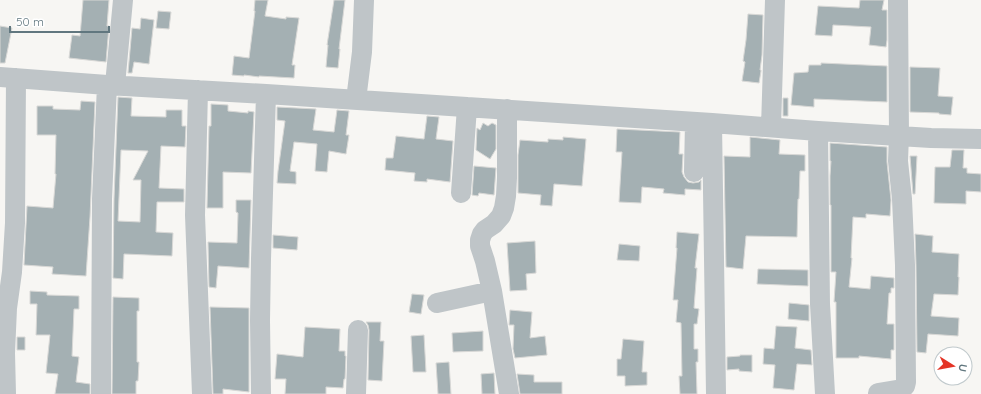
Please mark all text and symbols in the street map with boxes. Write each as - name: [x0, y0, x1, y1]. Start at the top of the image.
- scale bar: [10, 8, 109, 34]
- text: 50 m: [16, 14, 44, 29]
- north arrow: [933, 346, 973, 386]
- text: U: [955, 363, 970, 373]

